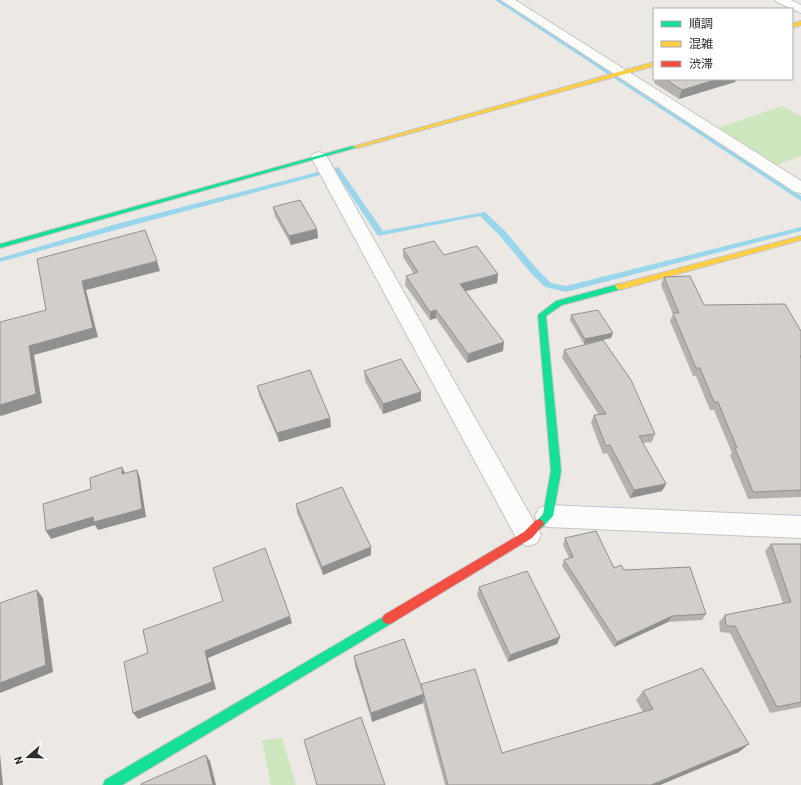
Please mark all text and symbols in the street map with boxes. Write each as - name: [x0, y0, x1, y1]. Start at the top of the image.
- legend: [653, 8, 793, 80]
- text: 順調: [689, 16, 713, 30]
- text: 混雑: [689, 36, 713, 50]
- text: 渋滞: [689, 56, 713, 70]
- north arrow: [8, 737, 48, 777]
- text: N: [11, 755, 25, 766]

